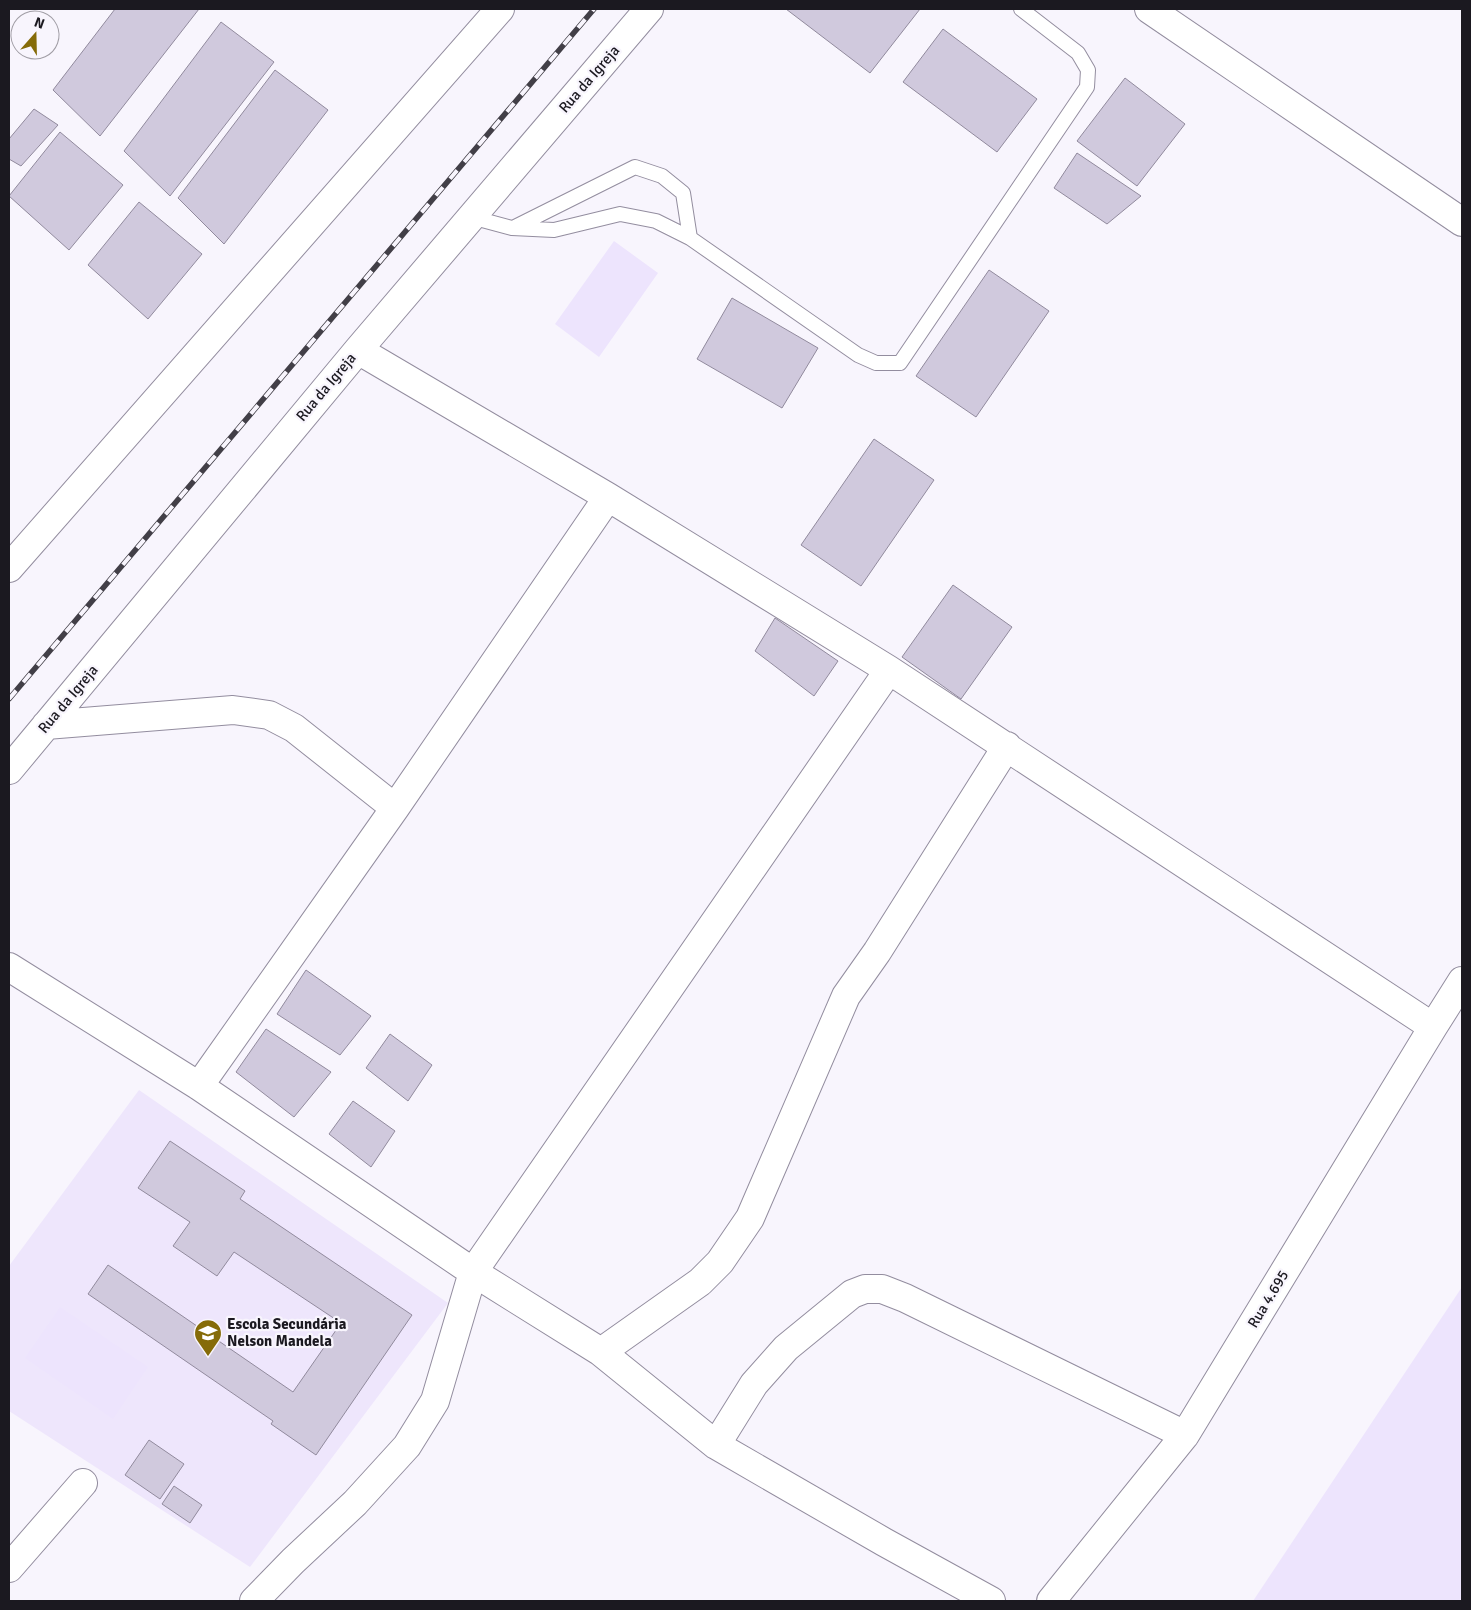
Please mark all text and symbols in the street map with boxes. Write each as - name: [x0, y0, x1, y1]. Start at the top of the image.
- north arrow: [10, 10, 60, 60]
- text: N: [32, 14, 47, 33]
- street label: Rua da Igreja: [555, 42, 623, 116]
- street label: Rua da Igreja: [292, 349, 360, 425]
- street label: Rua da Igreja: [34, 661, 102, 737]
- street label: Rua 4.695: [1244, 1267, 1292, 1331]
- place label: Escola Secundária Nelson Mandela: [227, 1315, 347, 1350]
- school or university icon: Escola Secundária Nelson Mandela: [193, 1318, 223, 1357]

